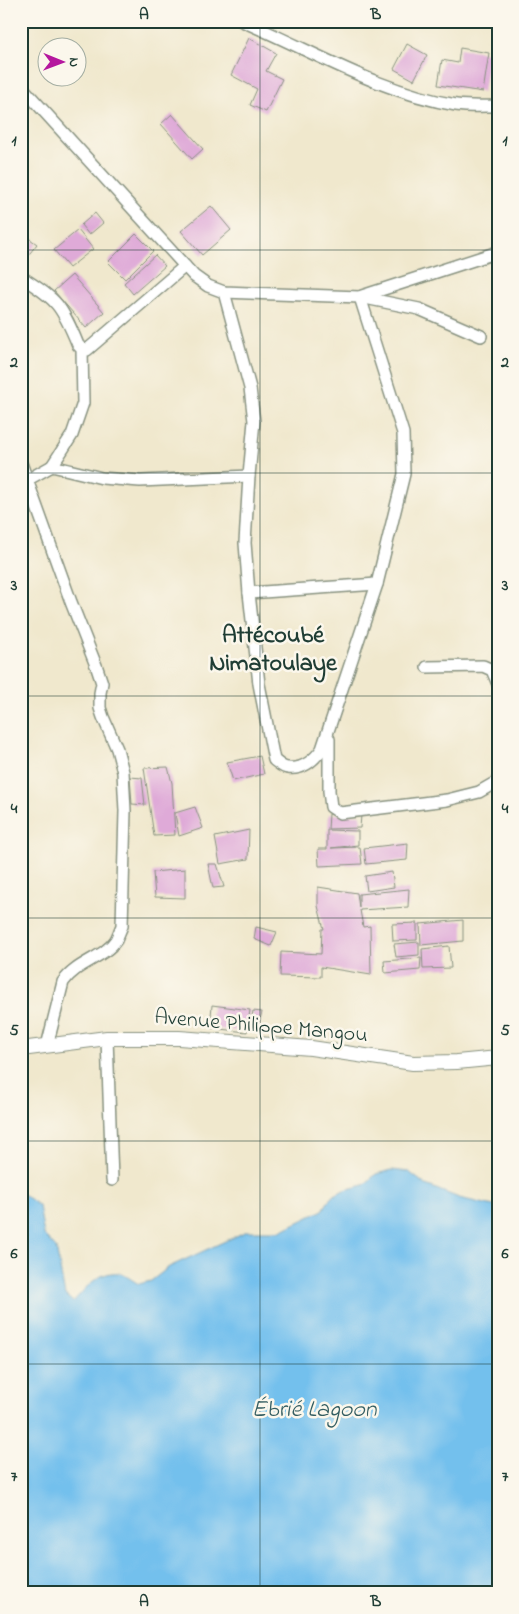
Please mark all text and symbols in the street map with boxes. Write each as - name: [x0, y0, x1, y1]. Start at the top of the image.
- text: A: [139, 3, 149, 27]
- text: B: [370, 3, 382, 27]
- north arrow: [38, 38, 88, 88]
- text: N: [63, 57, 84, 67]
- text: 1: [11, 129, 17, 153]
- text: 1: [502, 129, 508, 153]
- text: 2: [9, 351, 18, 375]
- text: 2: [500, 351, 509, 375]
- text: 3: [10, 574, 18, 598]
- text: 3: [501, 574, 509, 598]
- district label: Attécoubé Nimatoulaye: [209, 619, 338, 683]
- text: 4: [10, 797, 18, 821]
- text: 4: [501, 797, 509, 821]
- street label: Avenue Philippe Mangou: [153, 1002, 369, 1053]
- text: 5: [9, 1019, 19, 1043]
- text: 5: [500, 1019, 510, 1043]
- text: 6: [9, 1242, 18, 1266]
- text: 6: [500, 1242, 509, 1266]
- water label: Ébrié Lagoon: [251, 1393, 378, 1428]
- text: 7: [11, 1465, 18, 1489]
- text: 7: [502, 1465, 509, 1489]
- text: A: [139, 1590, 149, 1614]
- text: B: [370, 1590, 382, 1614]

